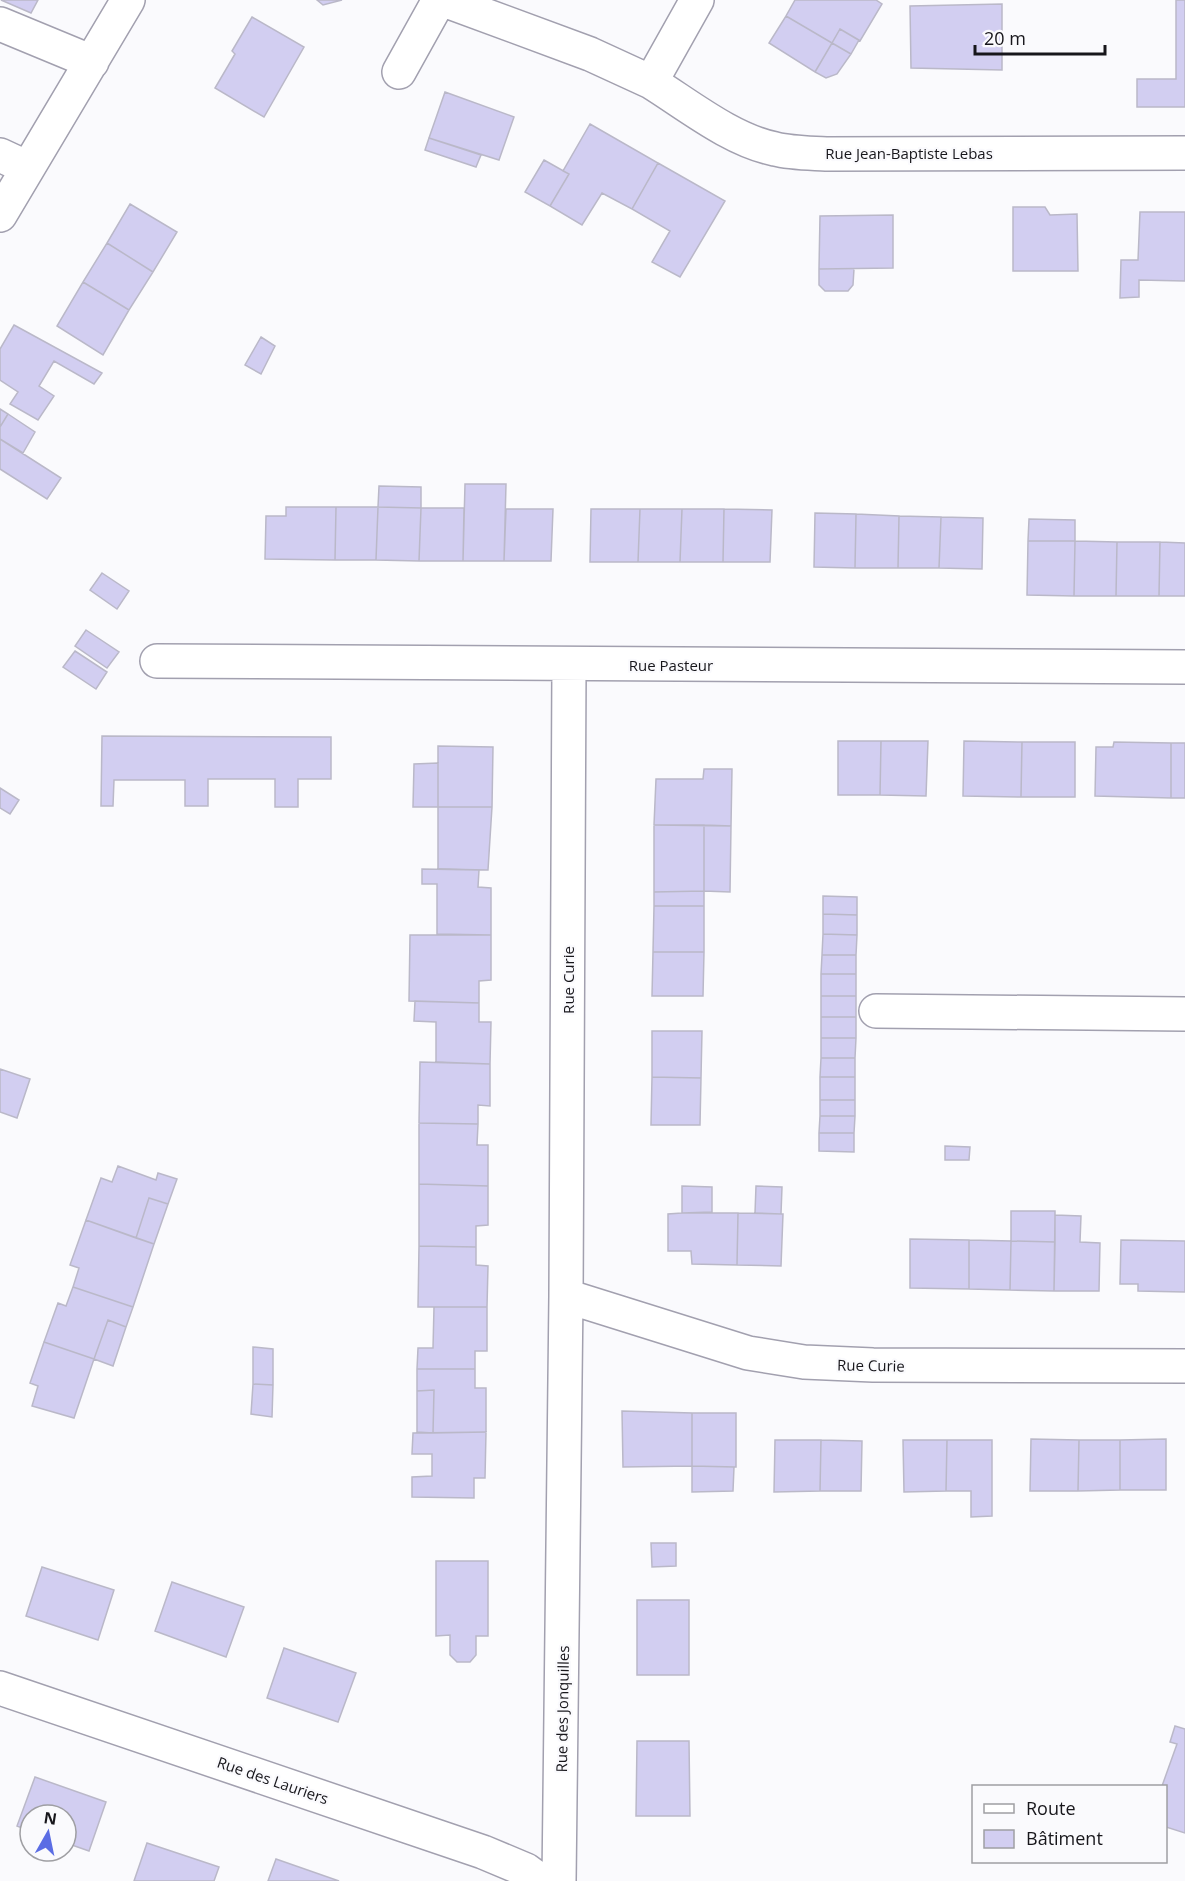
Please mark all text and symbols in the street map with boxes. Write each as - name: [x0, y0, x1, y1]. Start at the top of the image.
- scale bar: [975, 18, 1106, 56]
- text: 20 m: [984, 26, 1026, 50]
- street label: Rue Jean-Baptiste Lebas: [825, 143, 993, 163]
- street label: Rue Pasteur: [629, 655, 713, 675]
- street label: Rue Curie: [558, 946, 578, 1014]
- street label: Rue Curie: [837, 1354, 905, 1376]
- street label: Rue des Jonquilles: [551, 1645, 573, 1773]
- street label: Rue des Lauriers: [215, 1752, 331, 1808]
- legend: [972, 1785, 1167, 1863]
- text: Route: [1026, 1796, 1076, 1820]
- north arrow: [18, 1803, 78, 1863]
- text: N: [42, 1806, 58, 1830]
- text: Bâtiment: [1026, 1826, 1103, 1850]

